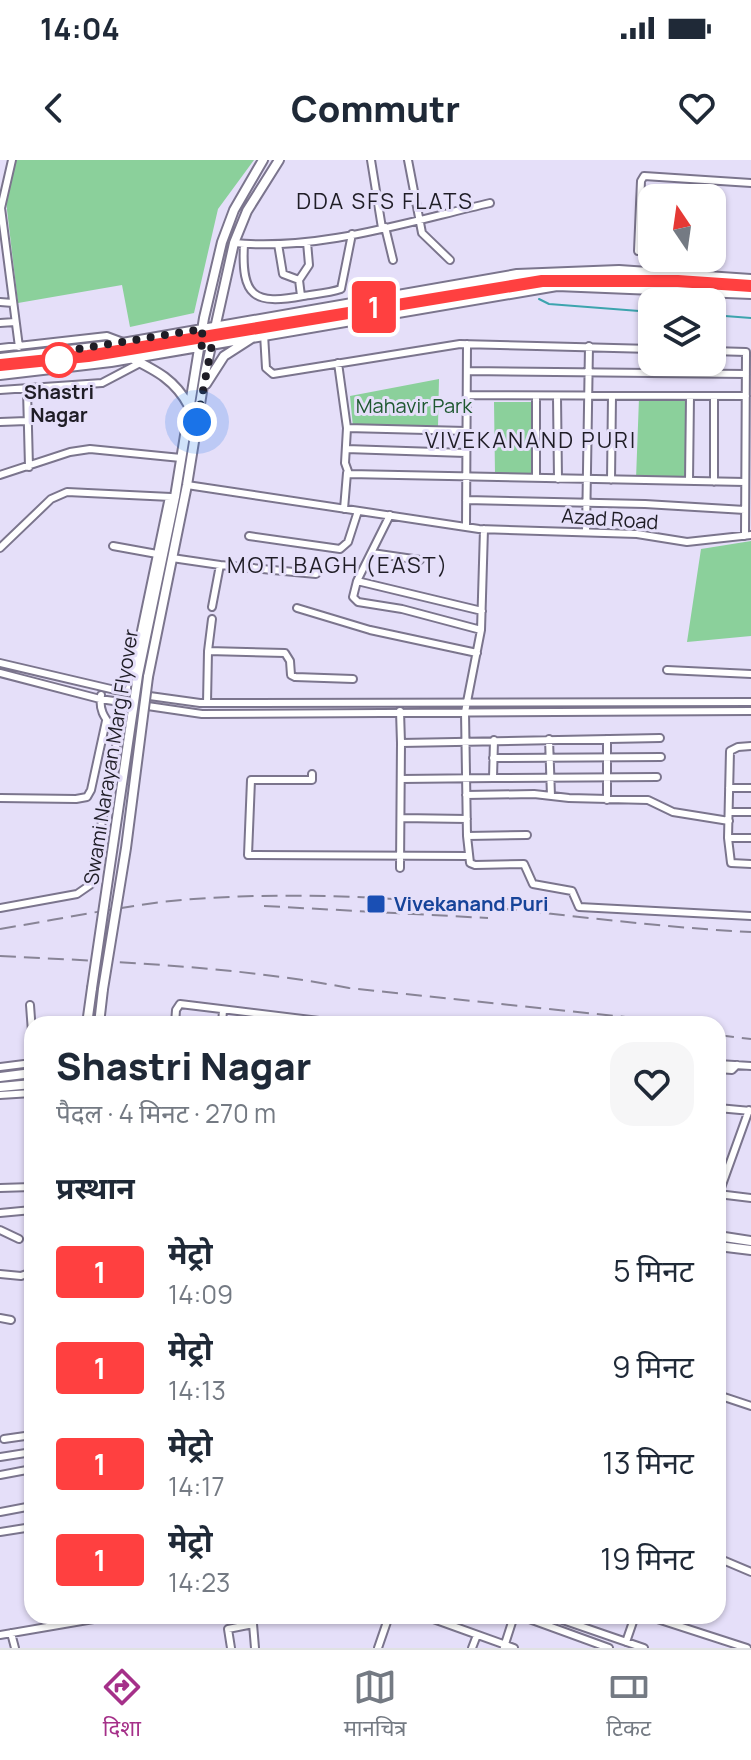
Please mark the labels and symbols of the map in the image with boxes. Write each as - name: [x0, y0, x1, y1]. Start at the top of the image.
- north arrow: [638, 184, 726, 272]
- district label: DDA SFS FLATS: [296, 186, 474, 216]
- line badge: 1: [348, 281, 400, 333]
- marker: Shastri Nagar: [42, 343, 76, 377]
- place label: Shastri Nagar: [24, 378, 94, 428]
- park label: Mahavir Park: [356, 392, 473, 419]
- your location: [177, 402, 217, 442]
- district label: VIVEKANAND PURI: [425, 425, 637, 455]
- street label: Azad Road: [561, 502, 659, 535]
- district label: MOTI BAGH (EAST): [227, 550, 449, 580]
- street label: Swami Narayan Marg Flyover: [77, 627, 144, 887]
- place label: Vivekanand Puri: [394, 890, 549, 917]
- marker: Vivekanand Puri: [365, 893, 387, 915]

